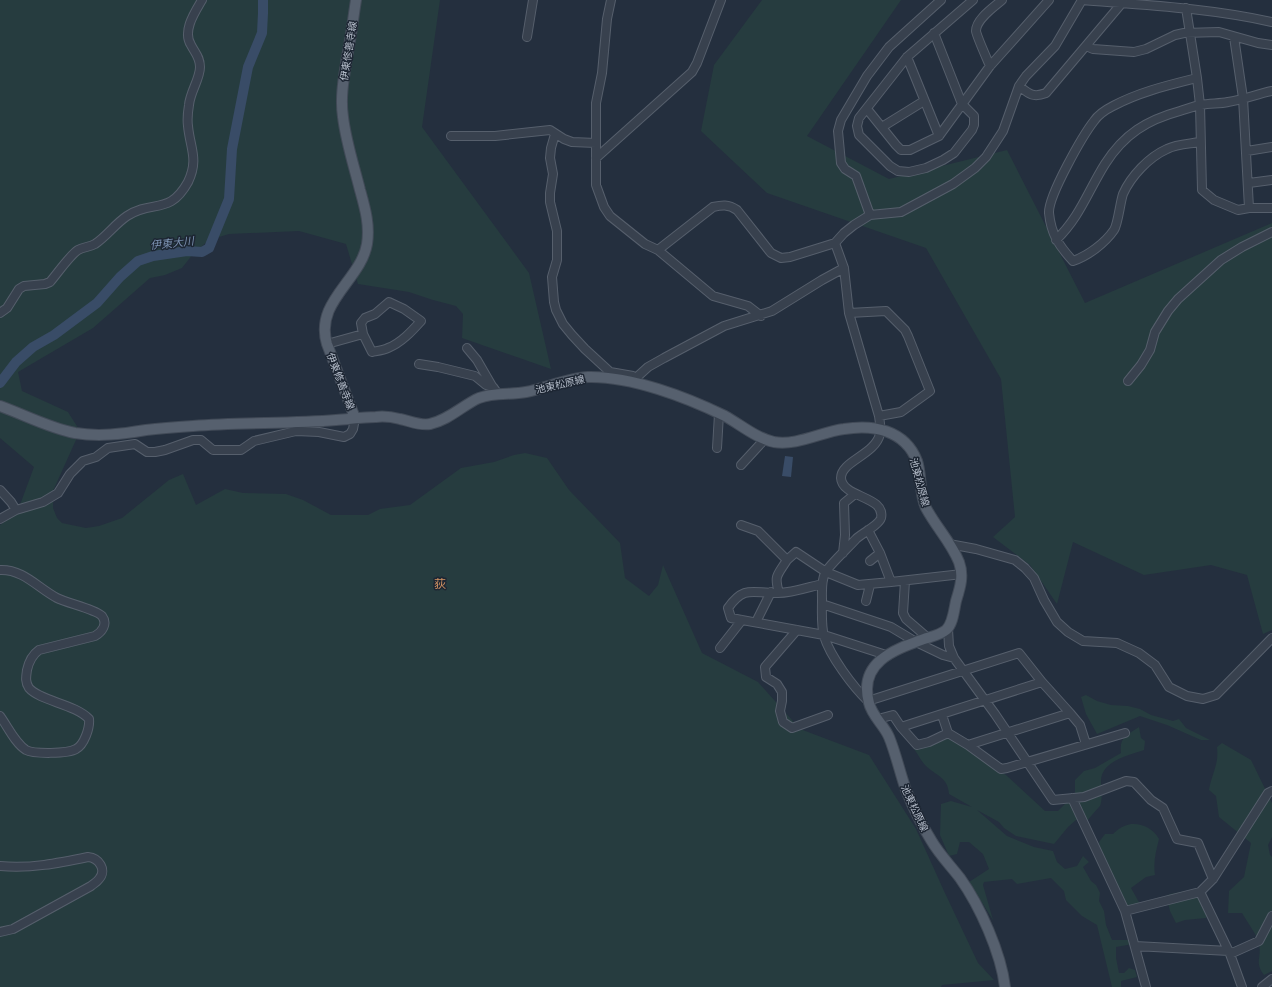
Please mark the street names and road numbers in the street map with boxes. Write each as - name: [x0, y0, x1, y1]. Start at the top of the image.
- street label: 伊東修善寺線: [337, 20, 360, 82]
- street label: 伊東修善寺線: [324, 351, 357, 412]
- street label: 池東松原線: [534, 373, 586, 396]
- street label: 池東松原線: [907, 456, 932, 508]
- street label: 池東松原線: [898, 783, 931, 834]

